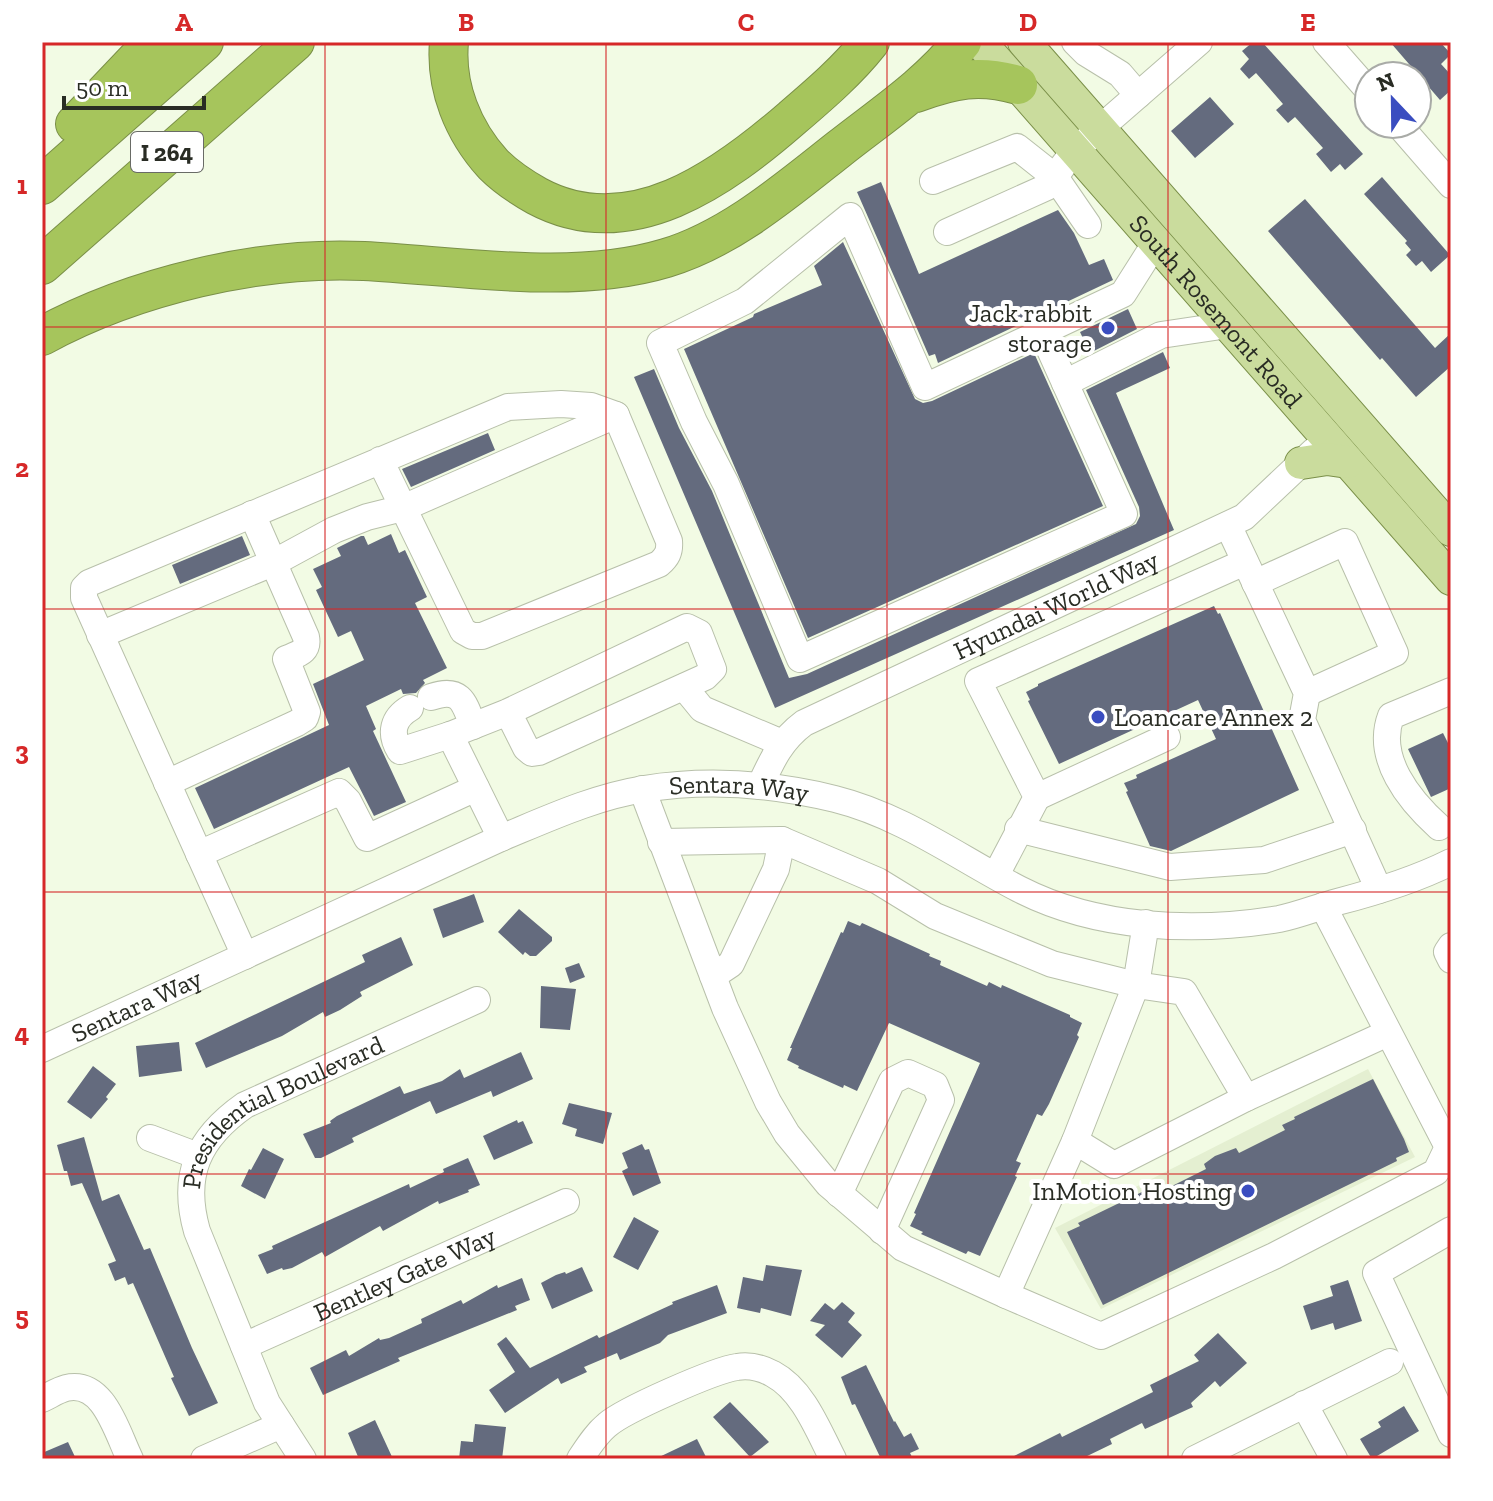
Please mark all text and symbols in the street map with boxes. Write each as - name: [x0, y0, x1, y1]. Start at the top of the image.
- text: A: [175, 6, 193, 38]
- text: B: [458, 6, 474, 38]
- text: C: [738, 6, 754, 38]
- text: D: [1019, 6, 1037, 38]
- text: E: [1300, 6, 1316, 38]
- scale bar: [64, 60, 204, 110]
- north arrow: [1353, 60, 1433, 140]
- text: N: [1373, 66, 1399, 98]
- text: 50 m: [76, 73, 129, 102]
- road number: I 264: [131, 132, 203, 172]
- text: 1: [17, 169, 28, 201]
- street label: South Rosemont Road: [1123, 208, 1309, 414]
- place label: Jack rabbit storage: [969, 297, 1092, 359]
- marker: Jack rabbit storage: [1099, 319, 1117, 337]
- text: 2: [15, 452, 29, 484]
- street label: Hyundai World Way: [948, 543, 1164, 667]
- place label: Loancare Annex 2: [1114, 701, 1313, 733]
- marker: Loancare Annex 2: [1089, 708, 1107, 726]
- text: 3: [15, 735, 29, 767]
- street label: Sentara Way: [668, 768, 812, 809]
- street label: Sentara Way: [66, 961, 208, 1049]
- text: 4: [15, 1017, 30, 1049]
- street label: Presidential Boulevard: [175, 1028, 389, 1191]
- place label: InMotion Hosting: [1032, 1175, 1232, 1207]
- marker: InMotion Hosting: [1239, 1182, 1257, 1200]
- street label: Bentley Gate Way: [309, 1219, 501, 1329]
- text: 5: [15, 1300, 29, 1332]

